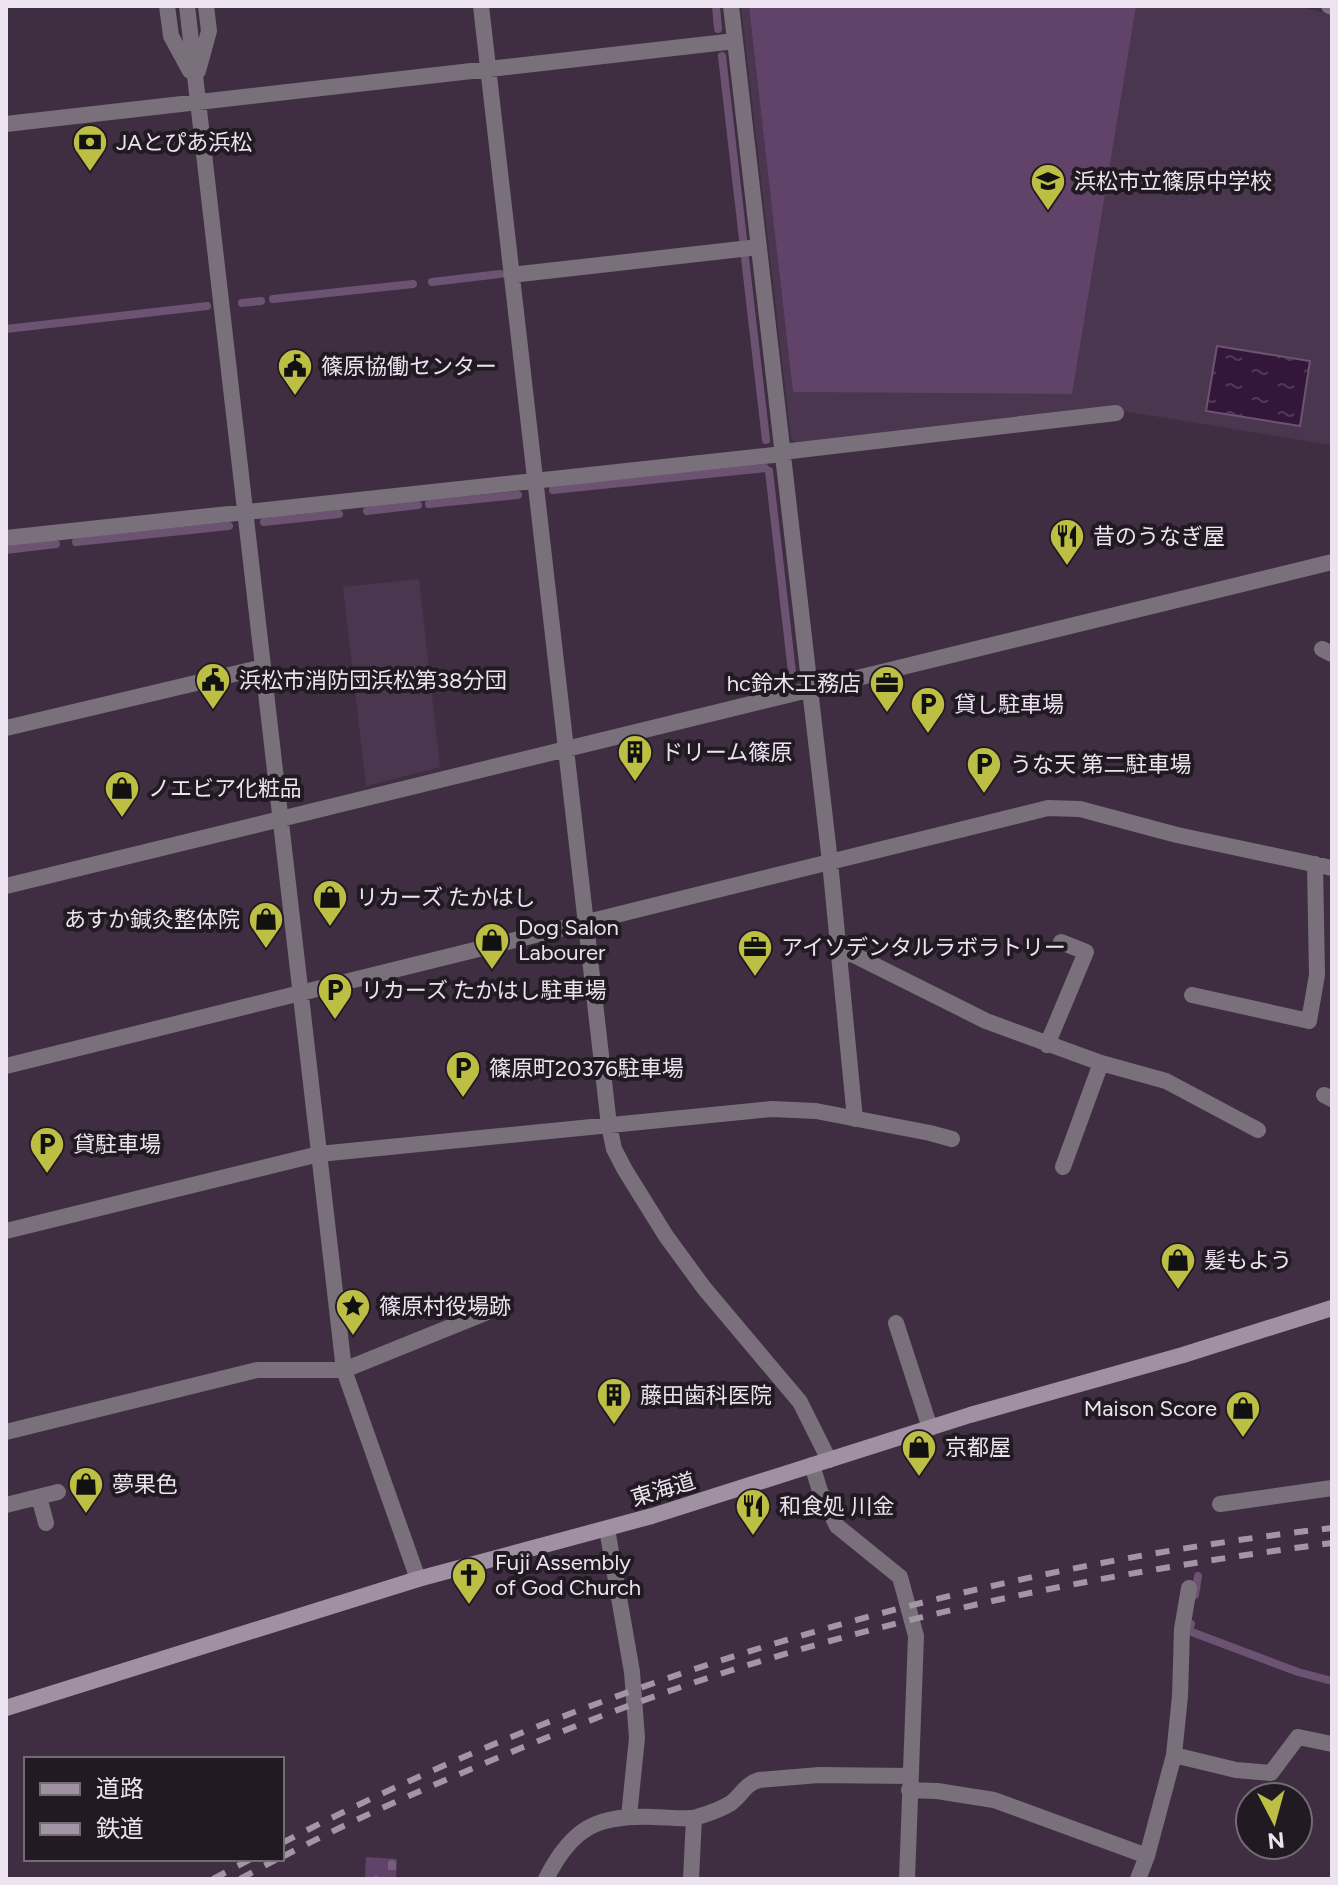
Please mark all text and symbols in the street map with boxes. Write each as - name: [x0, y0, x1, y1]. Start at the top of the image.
- bank icon: JAとぴあ浜松: [71, 123, 109, 173]
- place label: JAとぴあ浜松: [116, 129, 252, 156]
- school or university icon: 浜松市立篠原中学校: [1029, 162, 1067, 212]
- place label: 浜松市立篠原中学校: [1074, 168, 1272, 195]
- public building icon: 篠原協働センター: [276, 347, 314, 397]
- place label: 篠原協働センター: [321, 353, 497, 380]
- restaurant icon: 昔のうなぎ屋: [1048, 517, 1086, 567]
- place label: 昔のうなぎ屋: [1093, 523, 1225, 550]
- public building icon: 浜松市消防団浜松第38分団: [194, 661, 232, 711]
- office icon: hc鈴木工務店: [868, 664, 906, 714]
- place label: 浜松市消防団浜松第38分団: [239, 667, 506, 694]
- place label: hc鈴木工務店: [727, 670, 861, 697]
- parking icon: 貸し駐車場: [909, 685, 947, 735]
- place label: 貸し駐車場: [954, 691, 1064, 718]
- building icon: ドリーム篠原: [616, 733, 654, 783]
- place label: ドリーム篠原: [661, 739, 792, 766]
- parking icon: うな天 第二駐車場: [965, 745, 1003, 795]
- place label: うな天 第二駐車場: [1010, 751, 1191, 778]
- shop icon: ノエビア化粧品: [103, 769, 141, 819]
- place label: ノエビア化粧品: [148, 775, 302, 802]
- shop icon: リカーズ たかはし: [311, 878, 349, 928]
- place label: リカーズ たかはし: [356, 884, 535, 911]
- shop icon: あすか鍼灸整体院: [247, 900, 285, 950]
- place label: あすか鍼灸整体院: [64, 906, 240, 933]
- place label: Dog Salon Labourer: [518, 914, 619, 966]
- shop icon: Dog Salon Labourer: [473, 921, 511, 971]
- office icon: アイソデンタルラボラトリー: [736, 928, 774, 978]
- place label: アイソデンタルラボラトリー: [781, 934, 1066, 961]
- parking icon: リカーズ たかはし駐車場: [316, 971, 354, 1021]
- place label: リカーズ たかはし駐車場: [361, 977, 606, 1004]
- parking icon: 篠原町20376駐車場: [444, 1049, 482, 1099]
- place label: 篠原町20376駐車場: [489, 1055, 684, 1082]
- parking icon: 貸駐車場: [28, 1125, 66, 1175]
- place label: 貸駐車場: [73, 1131, 161, 1158]
- shop icon: 髪もよう: [1159, 1241, 1197, 1291]
- place label: 髪もよう: [1204, 1247, 1292, 1274]
- place icon: 篠原村役場跡: [334, 1287, 372, 1337]
- place label: 篠原村役場跡: [379, 1293, 511, 1320]
- building icon: 藤田歯科医院: [595, 1376, 633, 1426]
- place label: 藤田歯科医院: [640, 1382, 772, 1409]
- shop icon: Maison Score: [1224, 1389, 1262, 1439]
- place label: Maison Score: [1084, 1395, 1217, 1422]
- shop icon: 京都屋: [900, 1428, 938, 1478]
- place label: 京都屋: [945, 1434, 1011, 1461]
- shop icon: 夢果色: [67, 1465, 105, 1515]
- street label: 東海道: [628, 1467, 699, 1512]
- place label: 夢果色: [112, 1471, 178, 1498]
- restaurant icon: 和食処 川金: [734, 1487, 772, 1537]
- place label: 和食処 川金: [779, 1493, 894, 1520]
- place label: Fuji Assembly of God Church: [495, 1549, 641, 1601]
- church icon: Fuji Assembly of God Church: [450, 1556, 488, 1606]
- legend: [24, 1757, 284, 1861]
- text: 道路: [96, 1774, 144, 1803]
- north arrow: [1234, 1781, 1314, 1861]
- text: 鉄道: [96, 1814, 144, 1843]
- text: N: [1266, 1826, 1286, 1855]

